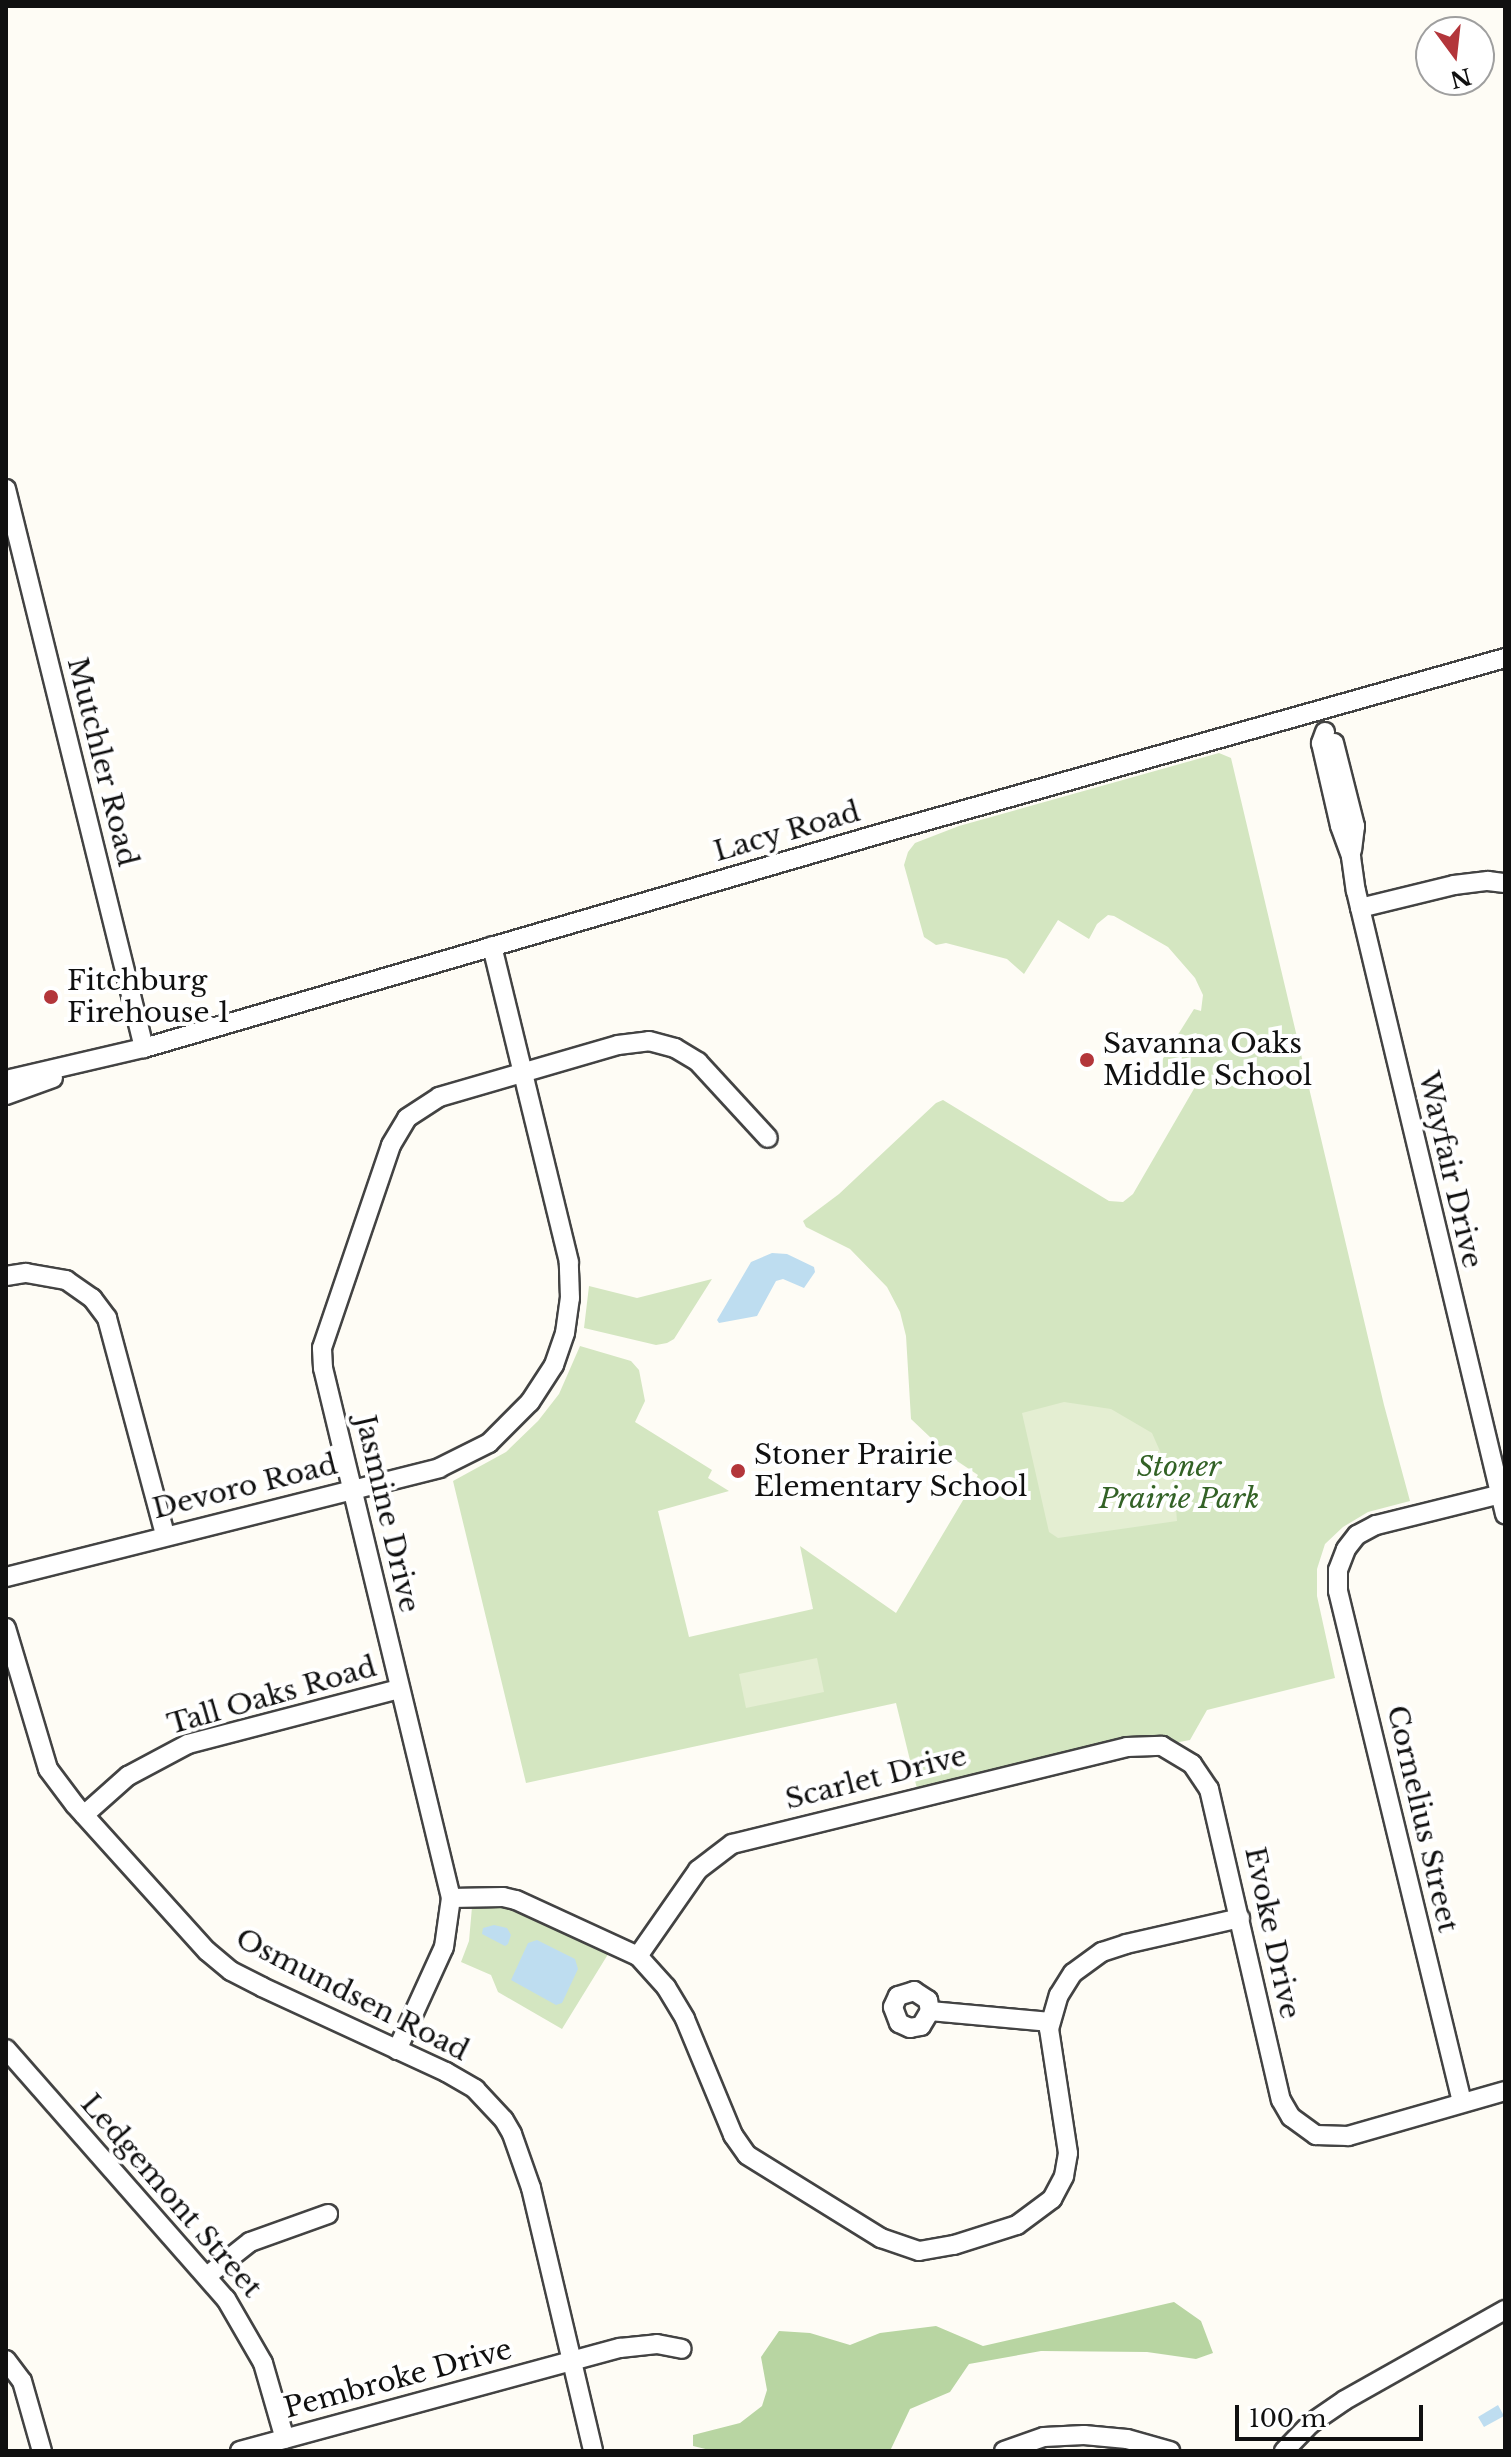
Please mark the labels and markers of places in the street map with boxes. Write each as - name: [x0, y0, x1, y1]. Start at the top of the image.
- place label: Fitchburg Firehouse 1: [67, 964, 230, 1030]
- marker: Fitchburg Firehouse 1: [42, 988, 60, 1006]
- place label: Savanna Oaks Middle School: [1103, 1027, 1312, 1093]
- marker: Savanna Oaks Middle School: [1078, 1051, 1096, 1069]
- place label: Stoner Prairie Elementary School: [754, 1438, 1028, 1504]
- marker: Stoner Prairie Elementary School: [729, 1462, 747, 1480]

